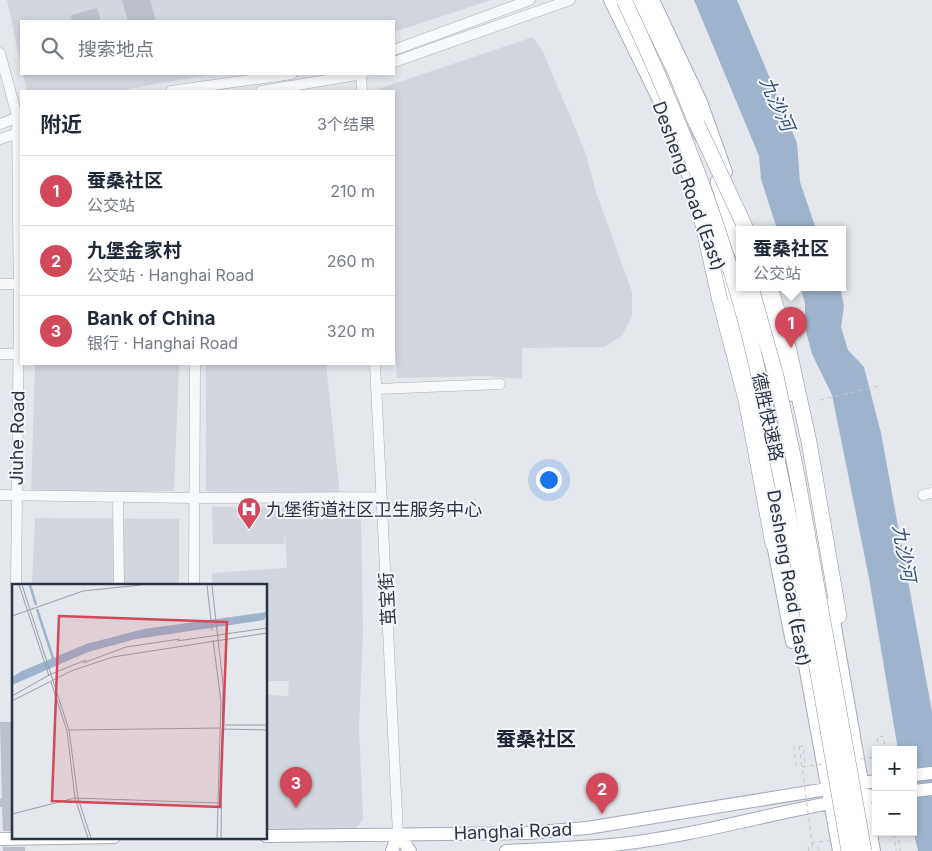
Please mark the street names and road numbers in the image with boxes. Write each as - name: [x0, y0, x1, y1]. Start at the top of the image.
- street label: Desheng Road (East): [649, 98, 729, 274]
- street label: 德胜快速路: [748, 371, 788, 463]
- street label: Jiuhe Road: [6, 390, 28, 486]
- street label: Desheng Road (East): [763, 488, 815, 668]
- street label: 茧宝街: [375, 571, 399, 627]
- street label: Hanghai Road: [453, 818, 573, 844]

